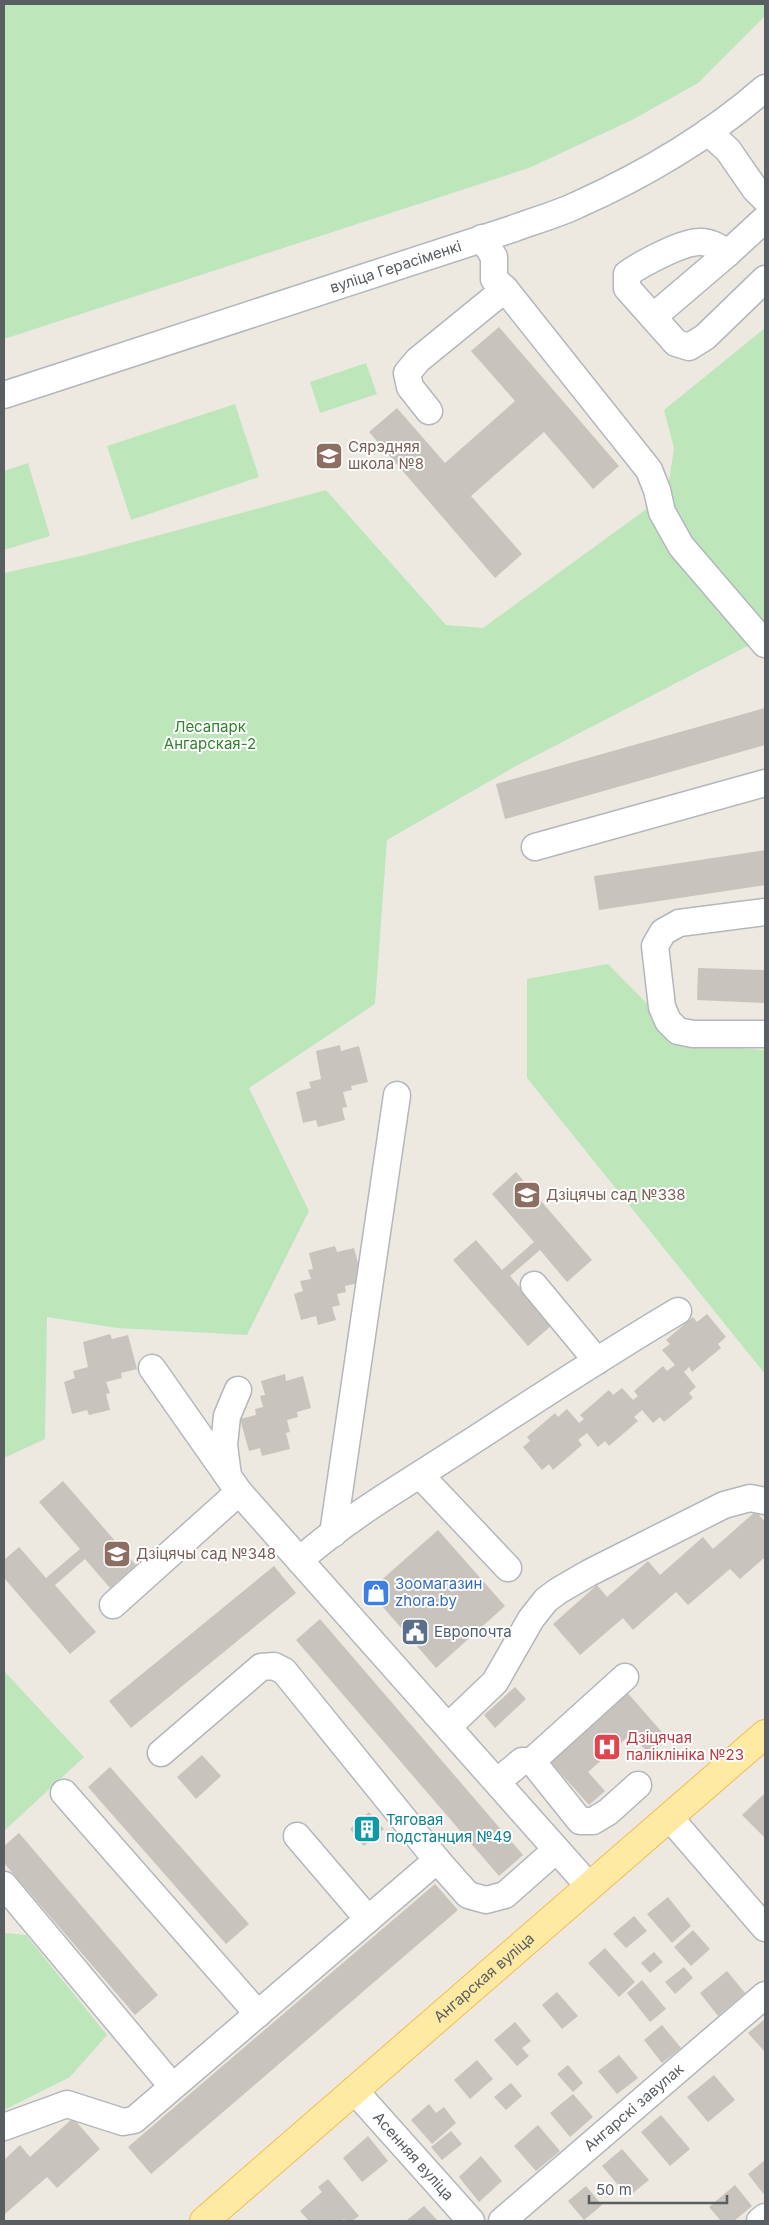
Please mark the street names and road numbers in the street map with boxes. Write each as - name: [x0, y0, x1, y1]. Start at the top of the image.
- street label: вуліца Герасіменкі: [327, 236, 464, 297]
- street label: Ангарская вуліца: [430, 1929, 538, 2026]
- street label: Ангарскі завулак: [580, 2059, 687, 2155]
- street label: Асенняя вуліца: [369, 2108, 458, 2204]

